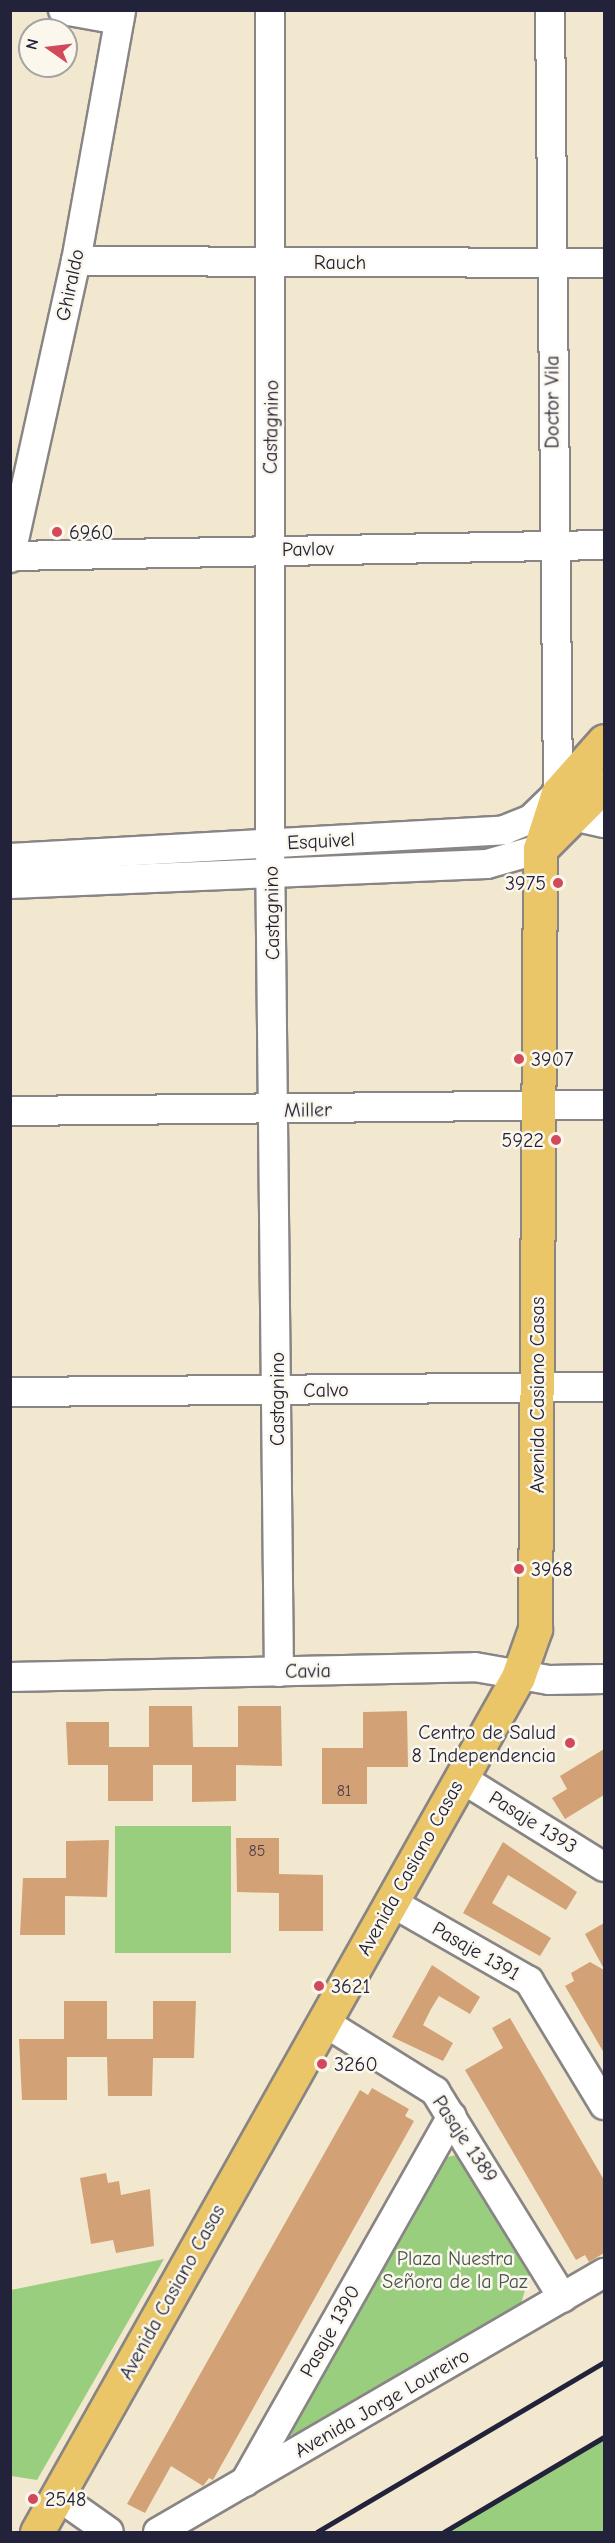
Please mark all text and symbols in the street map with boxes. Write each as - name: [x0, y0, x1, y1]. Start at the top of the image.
- north arrow: [18, 18, 78, 78]
- text: N: [22, 37, 42, 51]
- street label: Ghiraldo: [51, 247, 89, 323]
- street label: Rauch: [314, 250, 366, 274]
- street label: Doctor Vila: [540, 355, 564, 449]
- street label: Castagnino: [258, 380, 284, 474]
- place label: 6960: [69, 520, 113, 544]
- marker: 6960: [50, 525, 64, 539]
- street label: Pavlov: [282, 537, 334, 561]
- street label: Esquivel: [287, 827, 355, 855]
- street label: Castagnino: [259, 866, 285, 960]
- place label: 3975: [505, 871, 546, 895]
- marker: 3975: [551, 876, 565, 890]
- place label: 3907: [531, 1047, 573, 1071]
- marker: 3907: [512, 1052, 526, 1066]
- street label: Miller: [284, 1098, 332, 1122]
- place label: 5922: [502, 1128, 544, 1152]
- marker: 5922: [549, 1133, 563, 1147]
- street label: Avenida Casiano Casas: [525, 1297, 549, 1493]
- street label: Castagnino: [265, 1352, 289, 1446]
- street label: Calvo: [303, 1378, 349, 1402]
- place label: 3968: [531, 1557, 573, 1581]
- marker: 3968: [512, 1562, 526, 1576]
- street label: Cavia: [285, 1659, 331, 1683]
- place label: Centro de Salud 8 Independencia: [412, 1720, 556, 1767]
- marker: Centro de Salud 8 Independencia: [561, 1734, 579, 1752]
- street label: Avenida Casiano Casas: [352, 1776, 468, 1960]
- house number: 81: [337, 1781, 351, 1801]
- street label: Pasaje 1393: [484, 1785, 582, 1859]
- house number: 85: [249, 1841, 265, 1861]
- street label: Pasaje 1391: [428, 1916, 524, 1986]
- place label: 3621: [331, 1974, 370, 1998]
- marker: 3621: [312, 1979, 326, 1993]
- place label: 3260: [334, 2052, 378, 2076]
- marker: 3260: [315, 2057, 329, 2071]
- street label: Pasaje 1389: [427, 2091, 503, 2187]
- street label: Avenida Casiano Casas: [114, 2200, 230, 2384]
- park label: Plaza Nuestra Señora de la Paz: [382, 2246, 528, 2293]
- street label: Pasaje 1390: [295, 2281, 365, 2381]
- street label: Avenida Jorge Loureiro: [290, 2343, 474, 2463]
- place label: 2548: [45, 2487, 86, 2511]
- marker: 2548: [26, 2492, 40, 2506]

